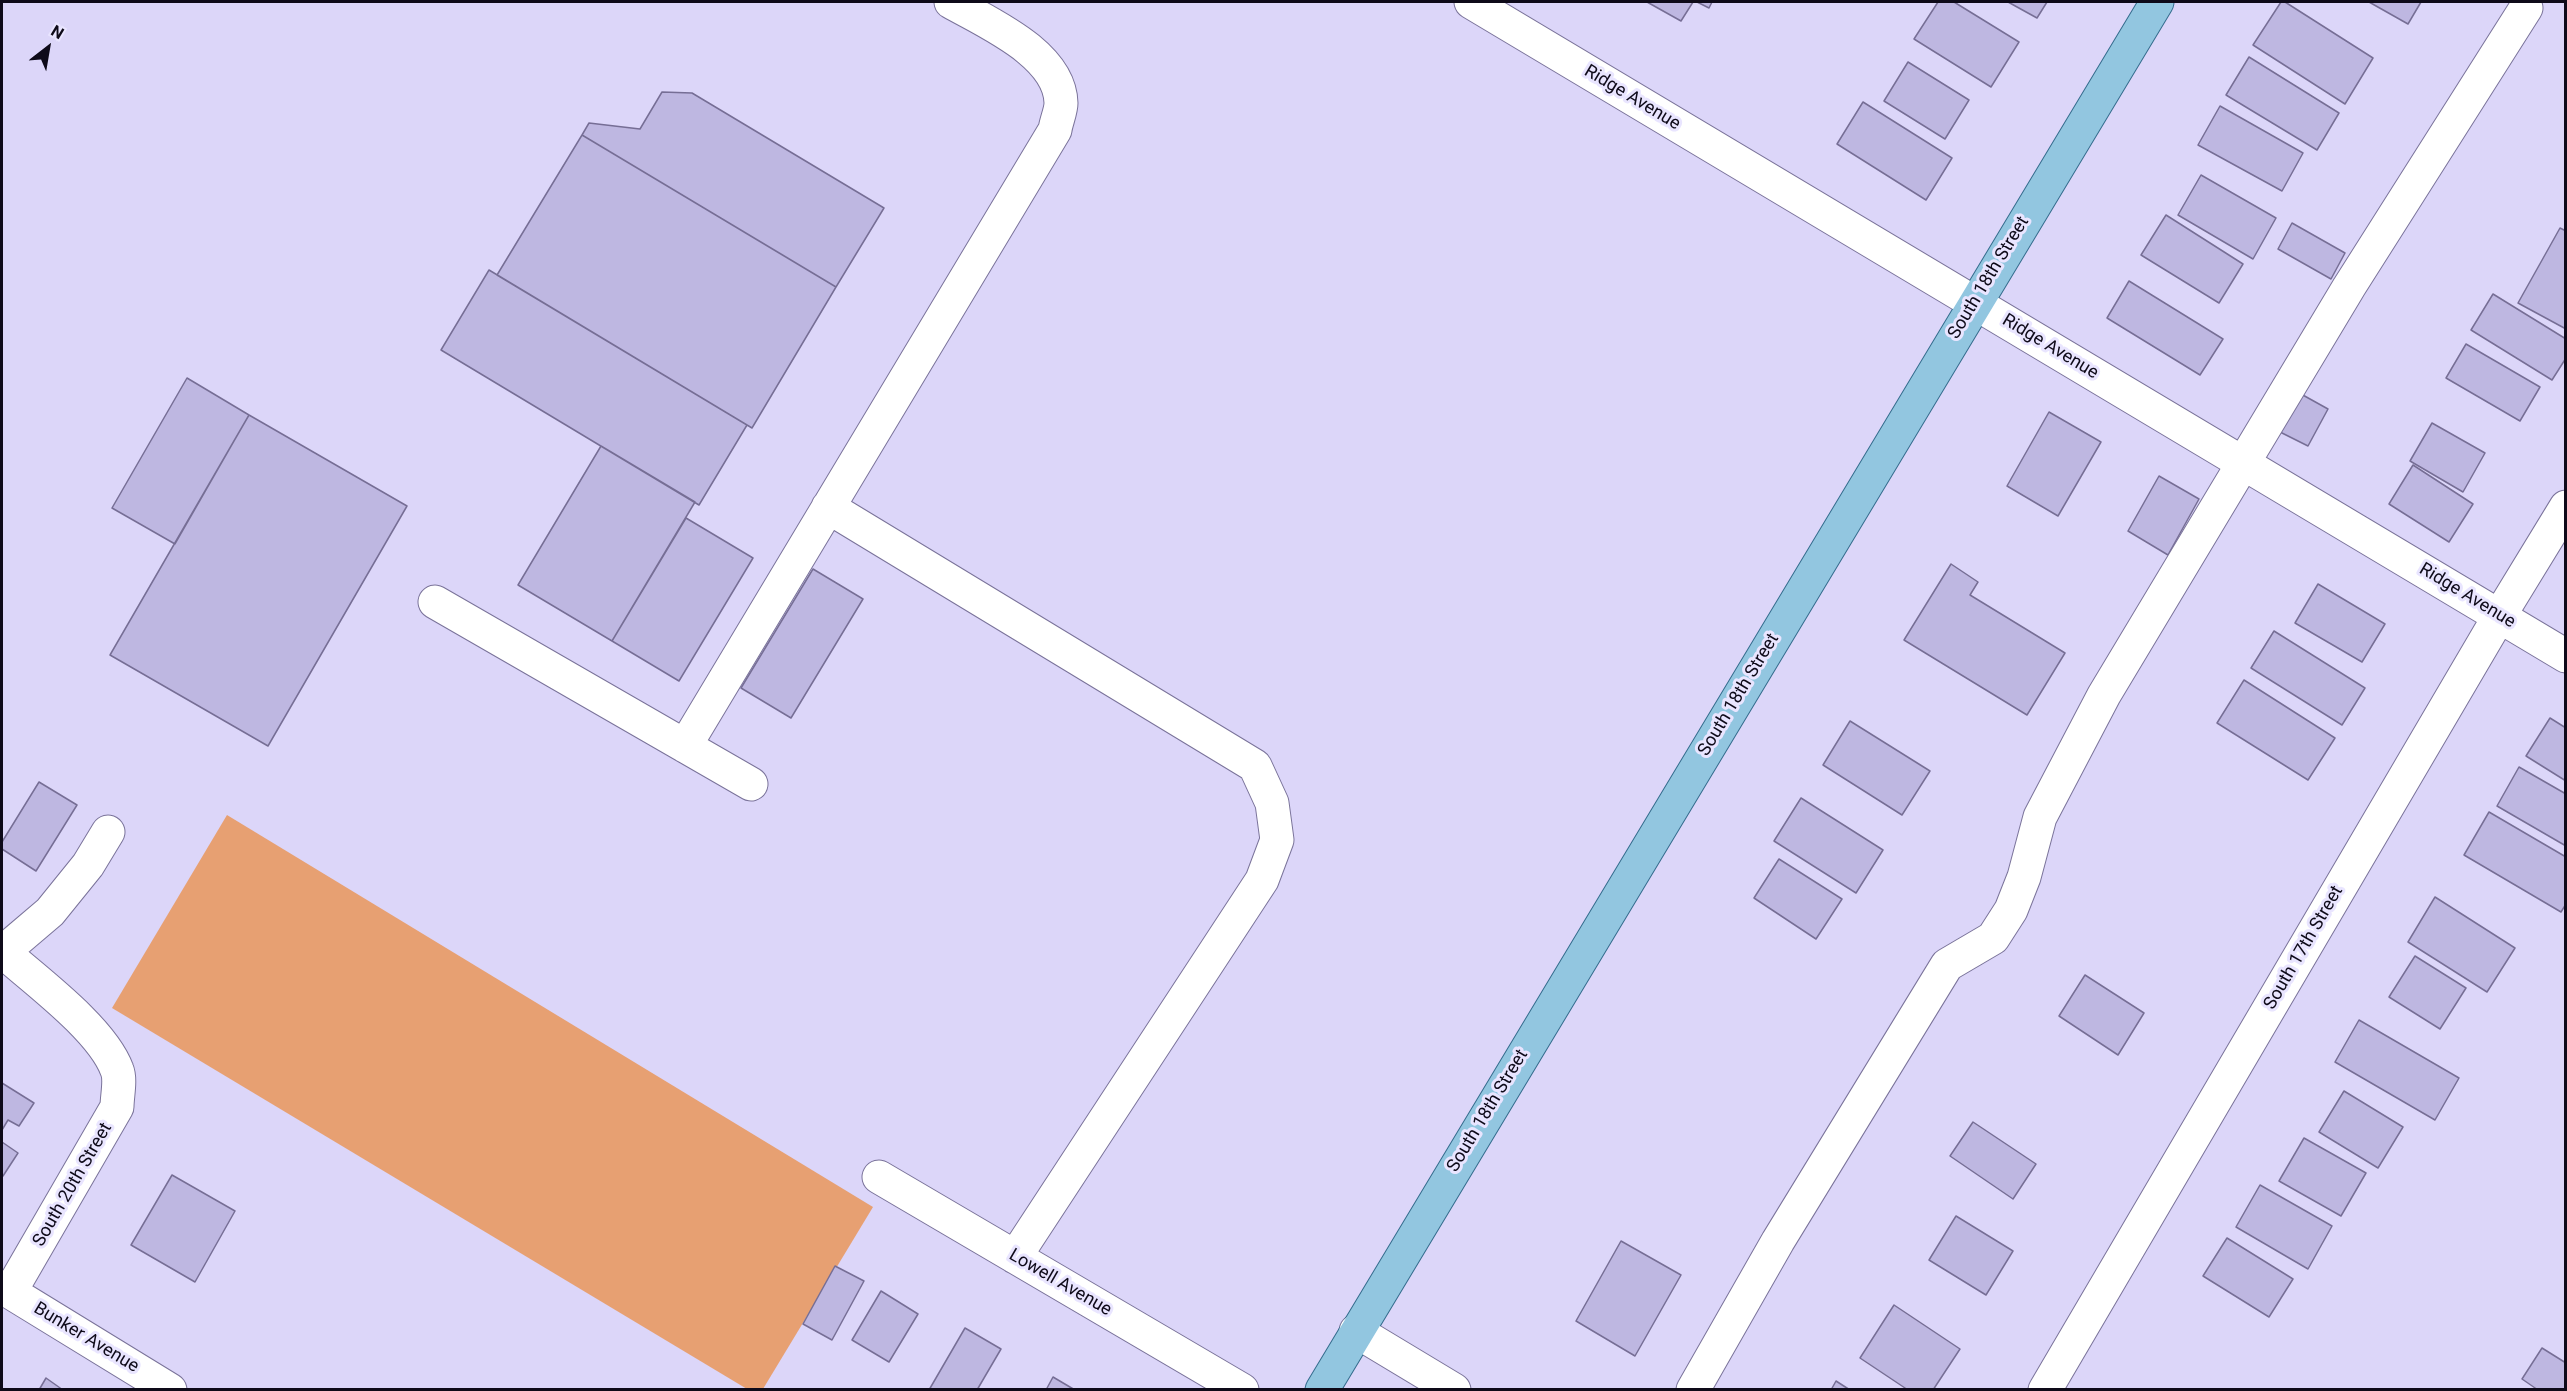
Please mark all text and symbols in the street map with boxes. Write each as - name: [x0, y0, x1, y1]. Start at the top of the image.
- north arrow: [18, 18, 78, 78]
- text: N: [48, 21, 67, 43]
- street label: Ridge Avenue: [1580, 61, 1684, 135]
- street label: South 18th Street: [1944, 213, 2034, 343]
- street label: Ridge Avenue: [1998, 310, 2102, 384]
- street label: Ridge Avenue: [2415, 559, 2519, 633]
- street label: South 18th Street: [1694, 630, 1784, 760]
- street label: South 17th Street: [2260, 882, 2348, 1014]
- street label: South 18th Street: [1443, 1046, 1533, 1176]
- street label: South 20th Street: [29, 1119, 117, 1251]
- street label: Lowell Avenue: [1005, 1245, 1115, 1321]
- street label: Bunker Avenue: [29, 1298, 143, 1378]

